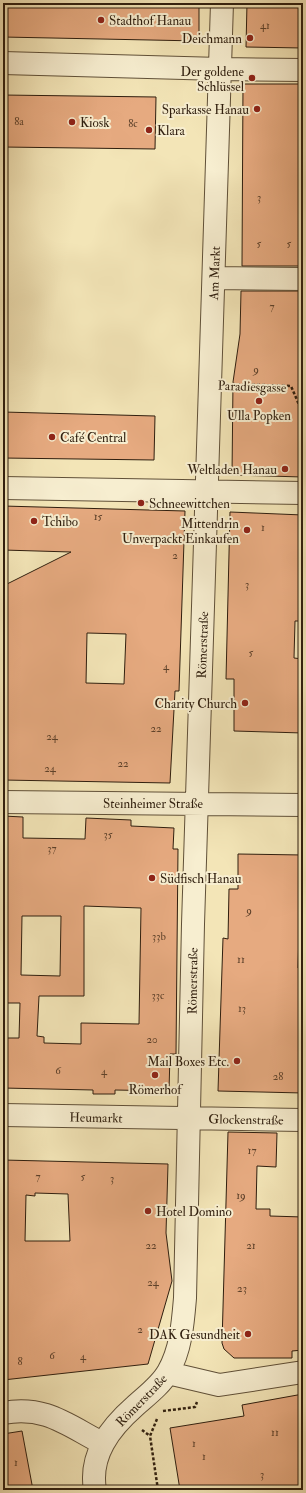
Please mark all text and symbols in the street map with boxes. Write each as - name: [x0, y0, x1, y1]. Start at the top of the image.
- place label: Stadthof Hanau: [109, 13, 191, 29]
- marker: Stadthof Hanau: [96, 15, 106, 25]
- house number: 41: [260, 19, 270, 32]
- place label: Deichmann: [182, 31, 242, 47]
- marker: Deichmann: [245, 33, 255, 43]
- place label: Der goldene Schlüssel: [181, 64, 245, 95]
- marker: Der goldene Schlüssel: [247, 73, 257, 83]
- place label: Sparkasse Hanau: [162, 102, 249, 119]
- marker: Sparkasse Hanau: [252, 104, 262, 114]
- house number: 8a: [14, 115, 24, 128]
- place label: Kiosk: [80, 115, 110, 131]
- marker: Kiosk: [67, 117, 77, 127]
- house number: 8c: [128, 117, 138, 130]
- place label: Klara: [157, 123, 186, 139]
- marker: Klara: [144, 125, 154, 135]
- house number: 3: [257, 191, 261, 204]
- house number: 5: [257, 237, 262, 250]
- house number: 5: [287, 237, 292, 250]
- street label: Am Markt: [206, 246, 224, 301]
- house number: 7: [269, 300, 275, 313]
- house number: 9: [252, 363, 259, 376]
- street label: Paradiesgasse: [217, 378, 287, 396]
- marker: Ulla Popken: [254, 396, 264, 406]
- place label: Ulla Popken: [227, 408, 291, 425]
- place label: Café Central: [60, 430, 127, 446]
- marker: Café Central: [47, 432, 57, 442]
- place label: Weltladen Hanau: [186, 462, 277, 478]
- marker: Weltladen Hanau: [280, 464, 290, 474]
- place label: Schneewittchen: [149, 496, 230, 512]
- marker: Schneewittchen: [136, 498, 146, 508]
- house number: 15: [94, 510, 103, 523]
- place label: Tchibo: [42, 514, 78, 530]
- marker: Tchibo: [29, 516, 39, 526]
- place label: Mittendrin Unverpackt Einkaufen: [122, 516, 239, 548]
- house number: 1: [261, 521, 265, 534]
- marker: Mittendrin Unverpackt Einkaufen: [242, 525, 252, 535]
- house number: 2: [172, 549, 178, 562]
- house number: 3: [245, 578, 249, 591]
- street label: Römerstraße: [194, 611, 212, 679]
- house number: 5: [249, 646, 254, 659]
- house number: 4: [163, 660, 170, 673]
- place label: Charity Church: [155, 696, 237, 713]
- marker: Charity Church: [240, 698, 250, 708]
- house number: 22: [150, 722, 162, 735]
- house number: 24: [46, 730, 59, 743]
- house number: 22: [117, 757, 129, 770]
- house number: 24: [44, 762, 57, 775]
- street label: Steinheimer Straße: [103, 796, 204, 812]
- house number: 35: [103, 828, 113, 841]
- house number: 37: [47, 842, 57, 855]
- place label: Südfisch Hanau: [160, 871, 242, 887]
- marker: Südfisch Hanau: [147, 873, 157, 883]
- house number: 9: [245, 904, 252, 917]
- house number: 33b: [152, 930, 167, 943]
- street label: Römerstraße: [184, 947, 202, 1015]
- house number: 11: [237, 953, 245, 966]
- house number: 33c: [152, 989, 165, 1002]
- house number: 13: [238, 1002, 246, 1015]
- house number: 20: [146, 1033, 158, 1046]
- place label: Mail Boxes Etc.: [147, 1054, 229, 1070]
- marker: Mail Boxes Etc.: [232, 1056, 242, 1066]
- house number: 6: [55, 1064, 62, 1077]
- house number: 4: [101, 1065, 108, 1078]
- marker: Römerhof: [150, 1070, 160, 1080]
- house number: 28: [273, 1070, 283, 1083]
- place label: Römerhof: [129, 1082, 183, 1098]
- street label: Heumarkt: [69, 1110, 123, 1126]
- street label: Glockenstraße: [208, 1111, 284, 1129]
- house number: 17: [248, 1144, 256, 1157]
- house number: 7: [35, 1170, 41, 1183]
- house number: 5: [81, 1170, 86, 1183]
- house number: 3: [110, 1172, 114, 1185]
- house number: 19: [236, 1189, 246, 1202]
- place label: Hotel Domino: [156, 1204, 232, 1220]
- marker: Hotel Domino: [143, 1206, 153, 1216]
- house number: 22: [145, 1239, 157, 1252]
- house number: 21: [246, 1239, 256, 1252]
- house number: 24: [147, 1276, 160, 1289]
- house number: 23: [237, 1282, 247, 1295]
- house number: 2: [137, 1323, 143, 1336]
- place label: DAK Gesundheit: [149, 1327, 240, 1343]
- marker: DAK Gesundheit: [243, 1329, 253, 1339]
- house number: 6: [49, 1349, 56, 1362]
- house number: 4: [80, 1350, 87, 1363]
- house number: 8: [17, 1355, 23, 1368]
- street label: Römerstraße: [113, 1371, 171, 1430]
- house number: 11: [271, 1426, 279, 1439]
- house number: 1: [192, 1437, 196, 1450]
- house number: 1: [202, 1450, 206, 1463]
- house number: 1: [14, 1456, 18, 1469]
- house number: 3: [260, 1468, 264, 1481]

